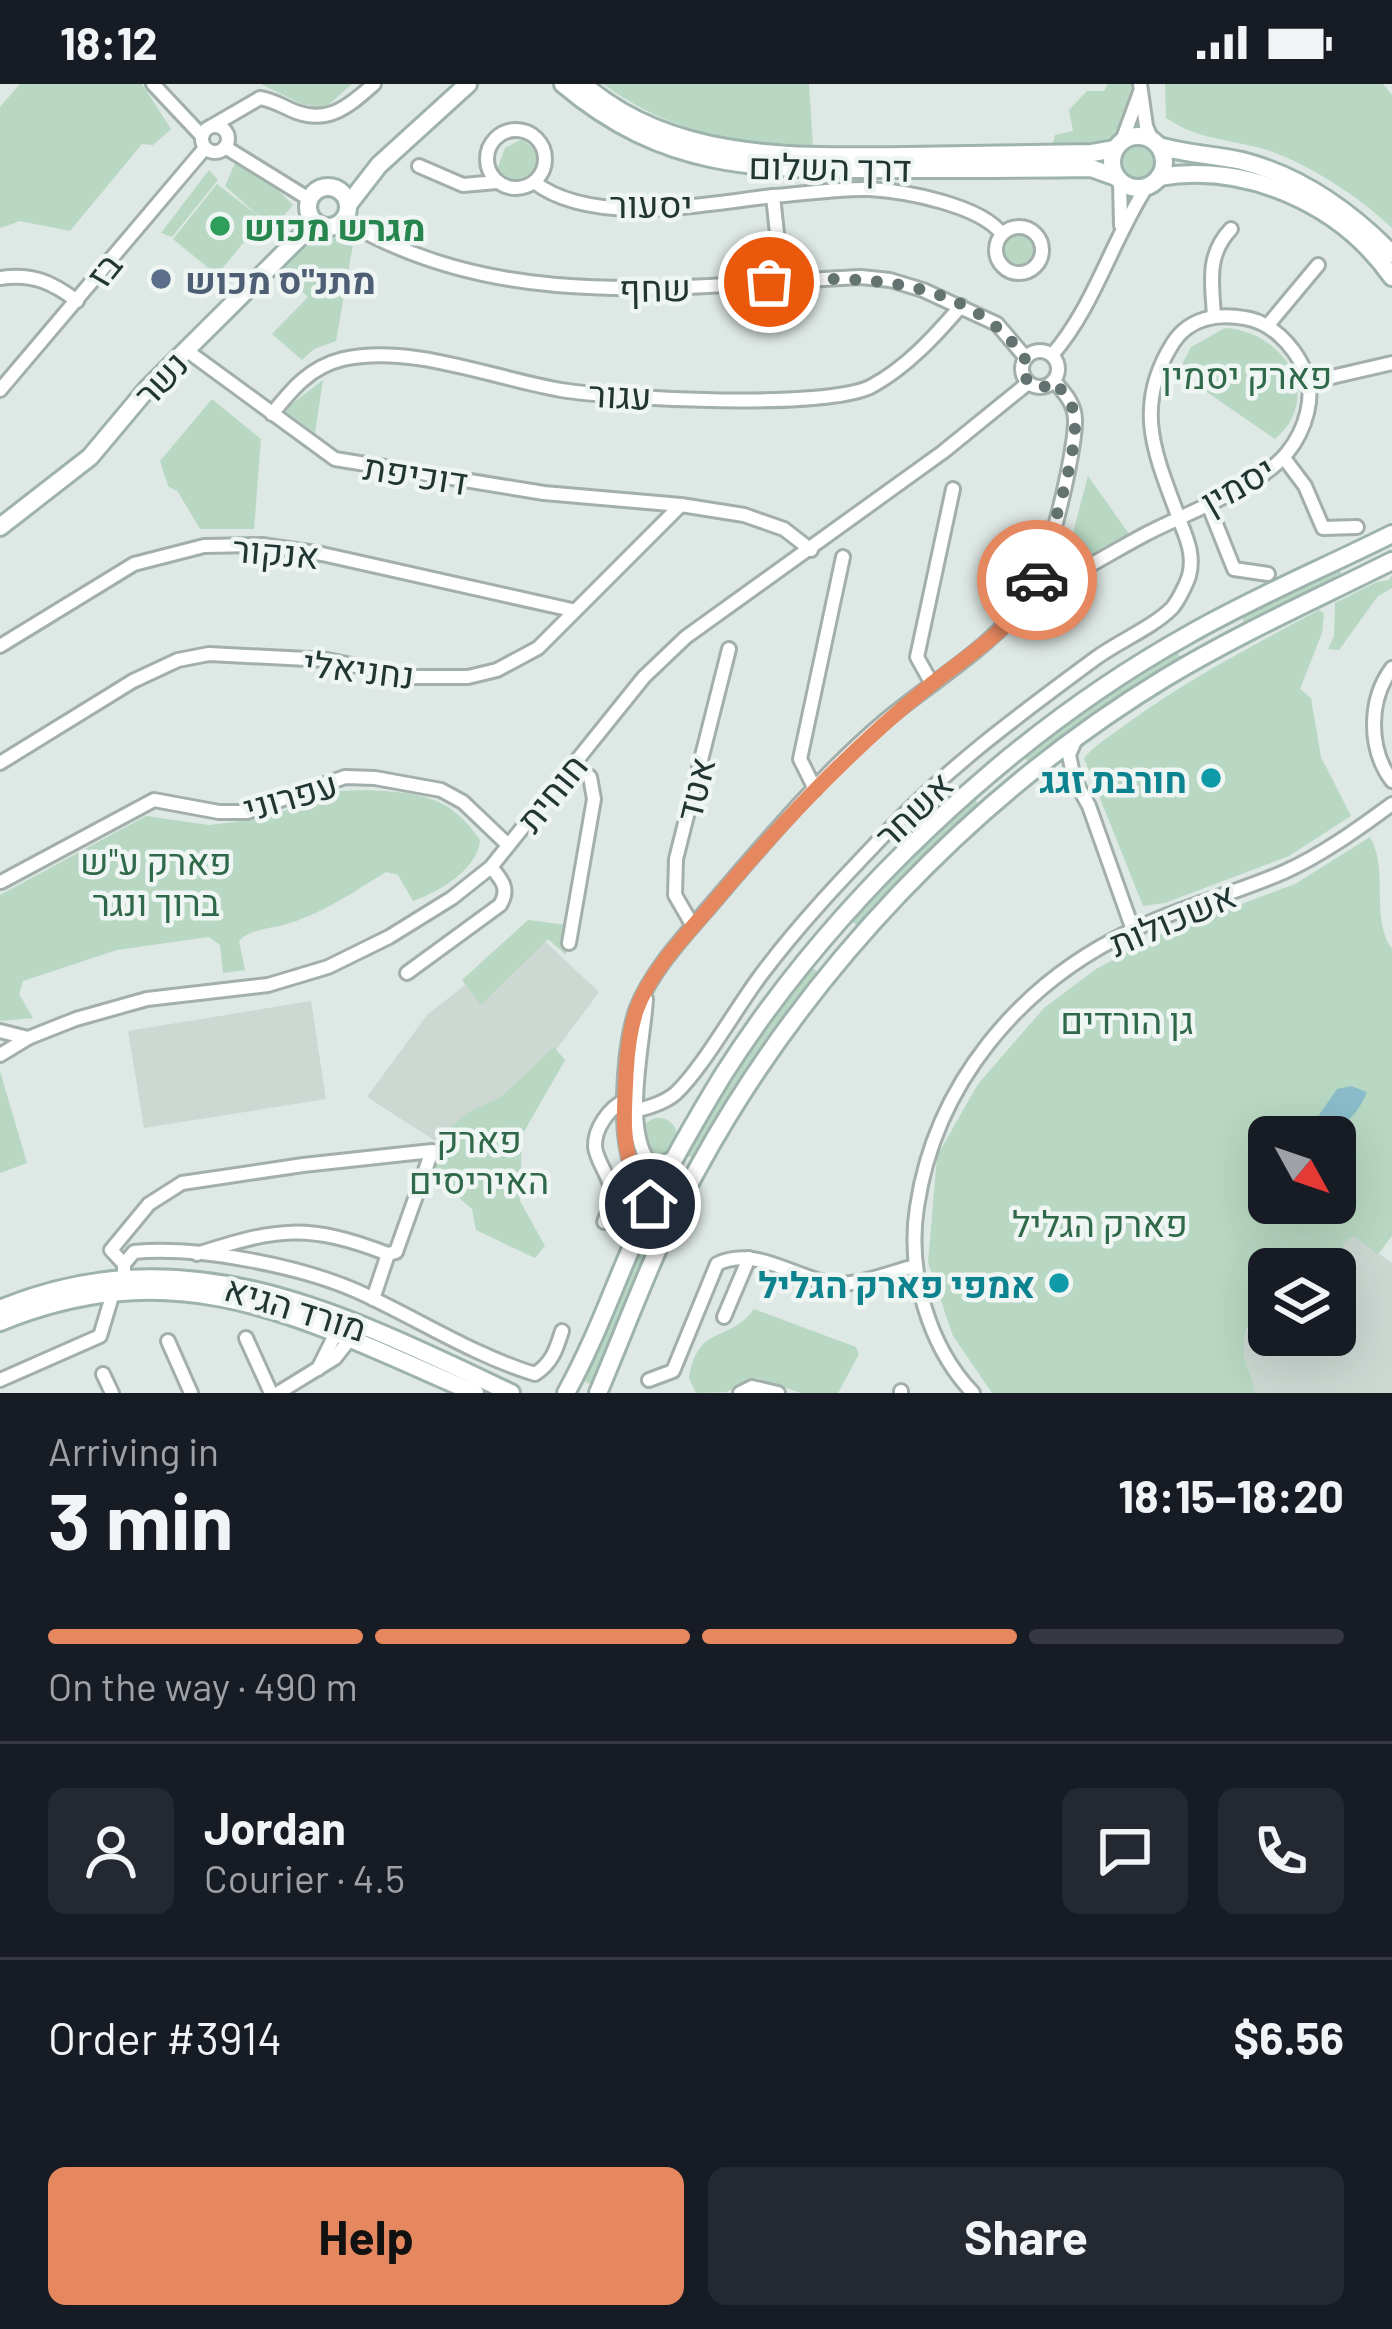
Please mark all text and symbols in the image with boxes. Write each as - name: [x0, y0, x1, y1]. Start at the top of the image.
- text: 18:12: [60, 15, 158, 69]
- street label: דרך השלום: [748, 143, 912, 189]
- street label: יסעור: [610, 182, 692, 225]
- place label: מגרש מכוש: [244, 205, 426, 248]
- marker: מגרש מכוש: [207, 213, 233, 239]
- pin: [718, 231, 820, 333]
- street label: בז: [76, 243, 130, 295]
- icon: bag: [736, 249, 802, 315]
- place label: מתנ"ס מכוש: [185, 258, 376, 301]
- street label: שחף: [619, 265, 691, 309]
- marker: מתנ"ס מכוש: [148, 266, 174, 292]
- street label: נשר: [124, 342, 196, 414]
- park label: פארק יסמין: [1162, 353, 1332, 396]
- street label: עגור: [587, 371, 653, 417]
- street label: דוכיפת: [361, 444, 471, 502]
- street label: יסמין: [1193, 446, 1281, 522]
- courier: [977, 520, 1097, 640]
- street label: אנקור: [231, 526, 321, 576]
- icon: car: [1004, 547, 1070, 613]
- street label: נחניאלי: [301, 640, 417, 696]
- street label: חוחית: [507, 744, 595, 840]
- street label: אטד: [665, 753, 723, 825]
- place label: חורבת זגג: [1040, 757, 1187, 800]
- street label: עפרוני: [238, 761, 342, 829]
- street label: אשחר: [865, 762, 961, 856]
- marker: חורבת זגג: [1198, 765, 1224, 791]
- park label: פארק ע"ש ברוך ונגר: [80, 839, 232, 923]
- street label: אשכולות: [1102, 872, 1242, 964]
- park label: גן הורדים: [1060, 998, 1194, 1041]
- north arrow: [1248, 1116, 1356, 1224]
- map controls: [1248, 1116, 1356, 1356]
- park label: פארק האיריסים: [409, 1117, 549, 1201]
- pin: [599, 1153, 701, 1255]
- icon: home: [617, 1171, 683, 1237]
- park label: פארק הגליל: [1012, 1201, 1188, 1244]
- button: layers: [1248, 1248, 1356, 1356]
- place label: אמפי פארק הגליל: [758, 1262, 1035, 1305]
- street label: מורד הגיא: [220, 1265, 372, 1349]
- marker: אמפי פארק הגליל: [1046, 1270, 1072, 1296]
- text: Arriving in: [48, 1427, 219, 1474]
- text: 18:15–18:20: [1118, 1468, 1344, 1522]
- text: 3 min: [48, 1472, 233, 1566]
- text: On the way · 490 m: [48, 1662, 358, 1709]
- button: person: [48, 1788, 174, 1914]
- button: chat: [1062, 1788, 1188, 1914]
- button: phone: [1218, 1788, 1344, 1914]
- text: Jordan: [204, 1800, 346, 1854]
- text: Courier · 4.5: [204, 1854, 405, 1901]
- text: Order #3914: [48, 2010, 282, 2064]
- text: $6.56: [1234, 2010, 1344, 2064]
- button: Help: [48, 2167, 684, 2305]
- button: Share: [708, 2167, 1344, 2305]

